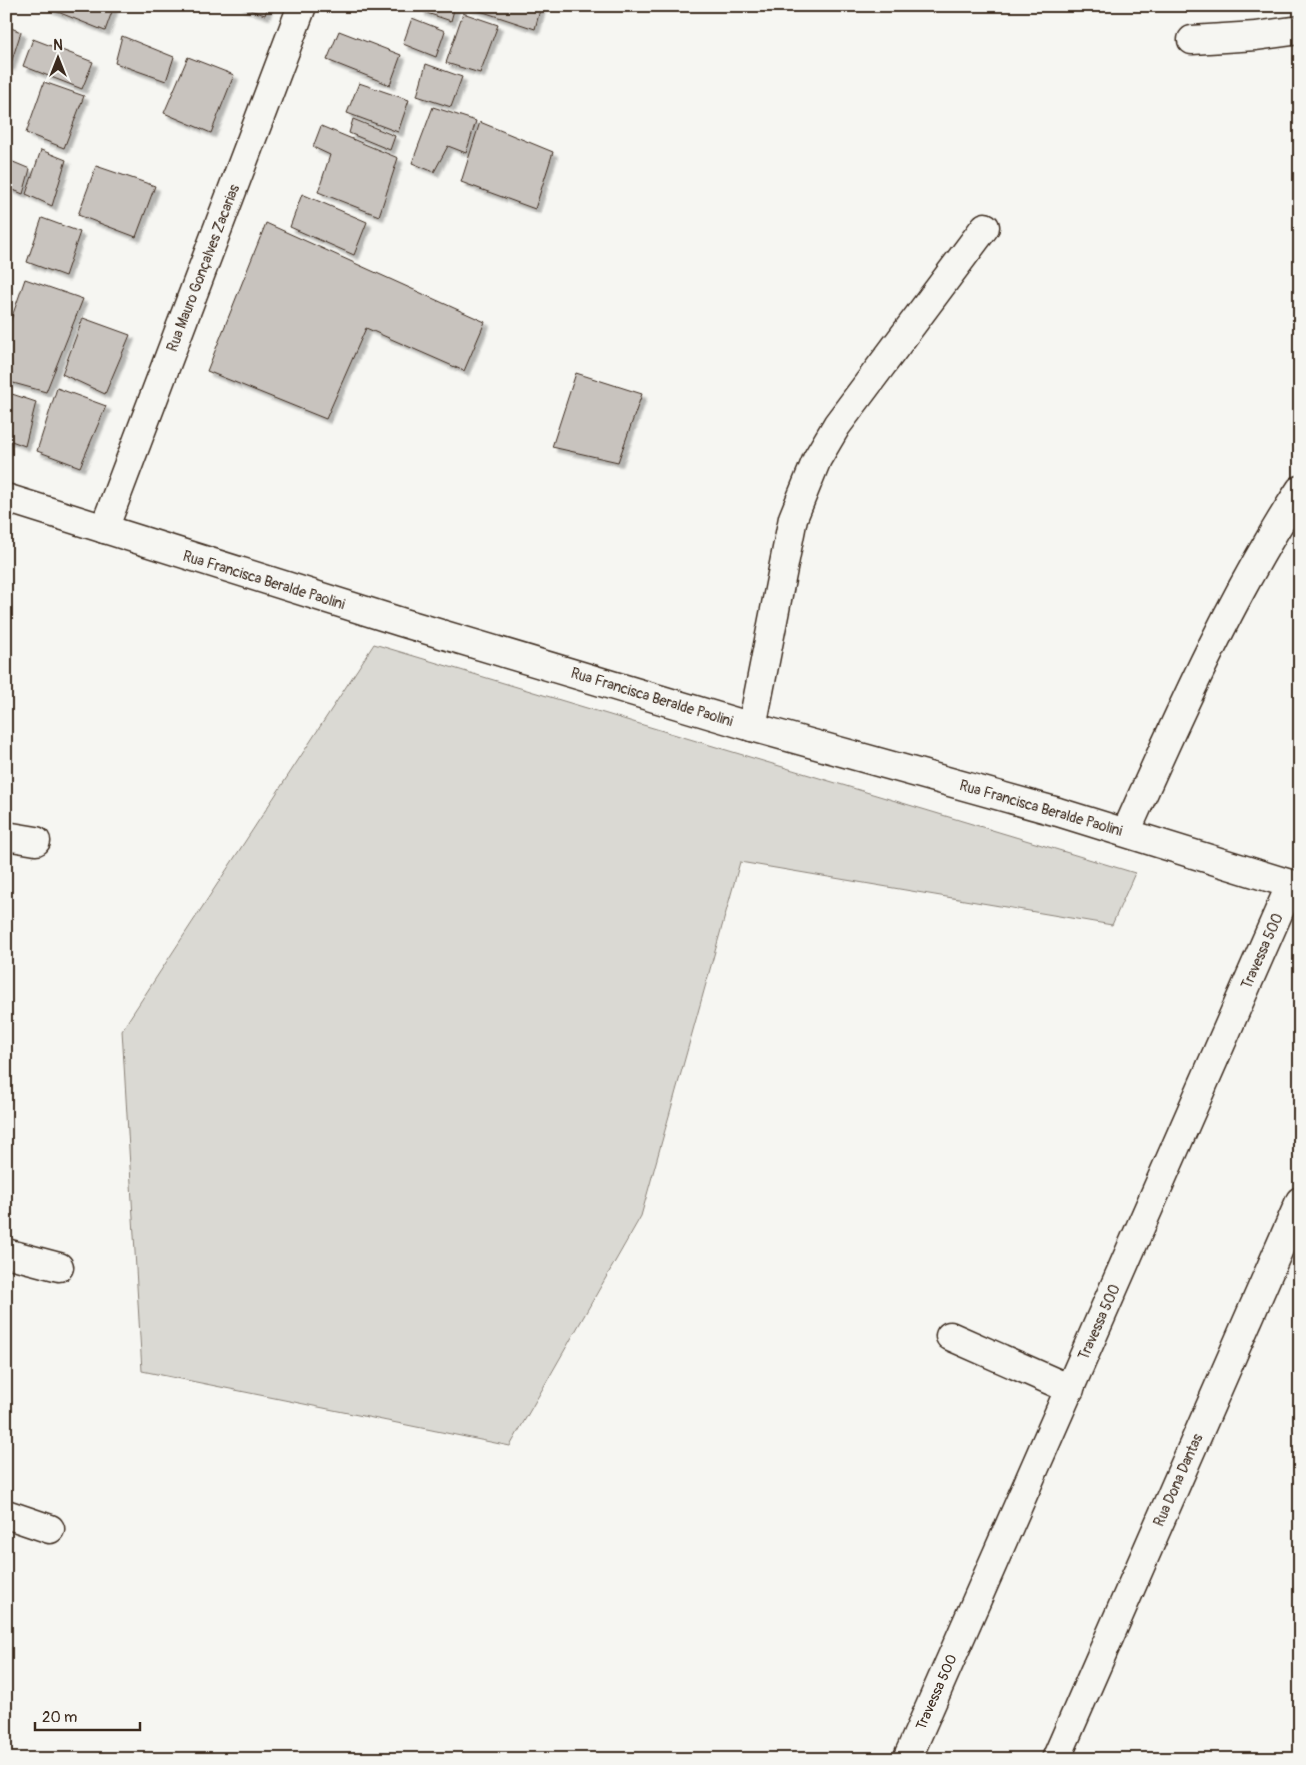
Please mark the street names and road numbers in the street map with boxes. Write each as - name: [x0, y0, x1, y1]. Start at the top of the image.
- street label: Rua Mauro Gonçalves Zacarias: [164, 182, 243, 354]
- street label: Rua Francisca Beralde Paolini: [181, 548, 347, 613]
- street label: Rua Francisca Beralde Paolini: [569, 665, 735, 730]
- street label: Rua Francisca Beralde Paolini: [958, 777, 1125, 840]
- street label: Travessa 500: [1238, 911, 1287, 992]
- street label: Travessa 500: [1075, 1282, 1124, 1363]
- street label: Rua Dona Dantas: [1150, 1431, 1207, 1529]
- street label: Travessa 500: [912, 1652, 961, 1733]

